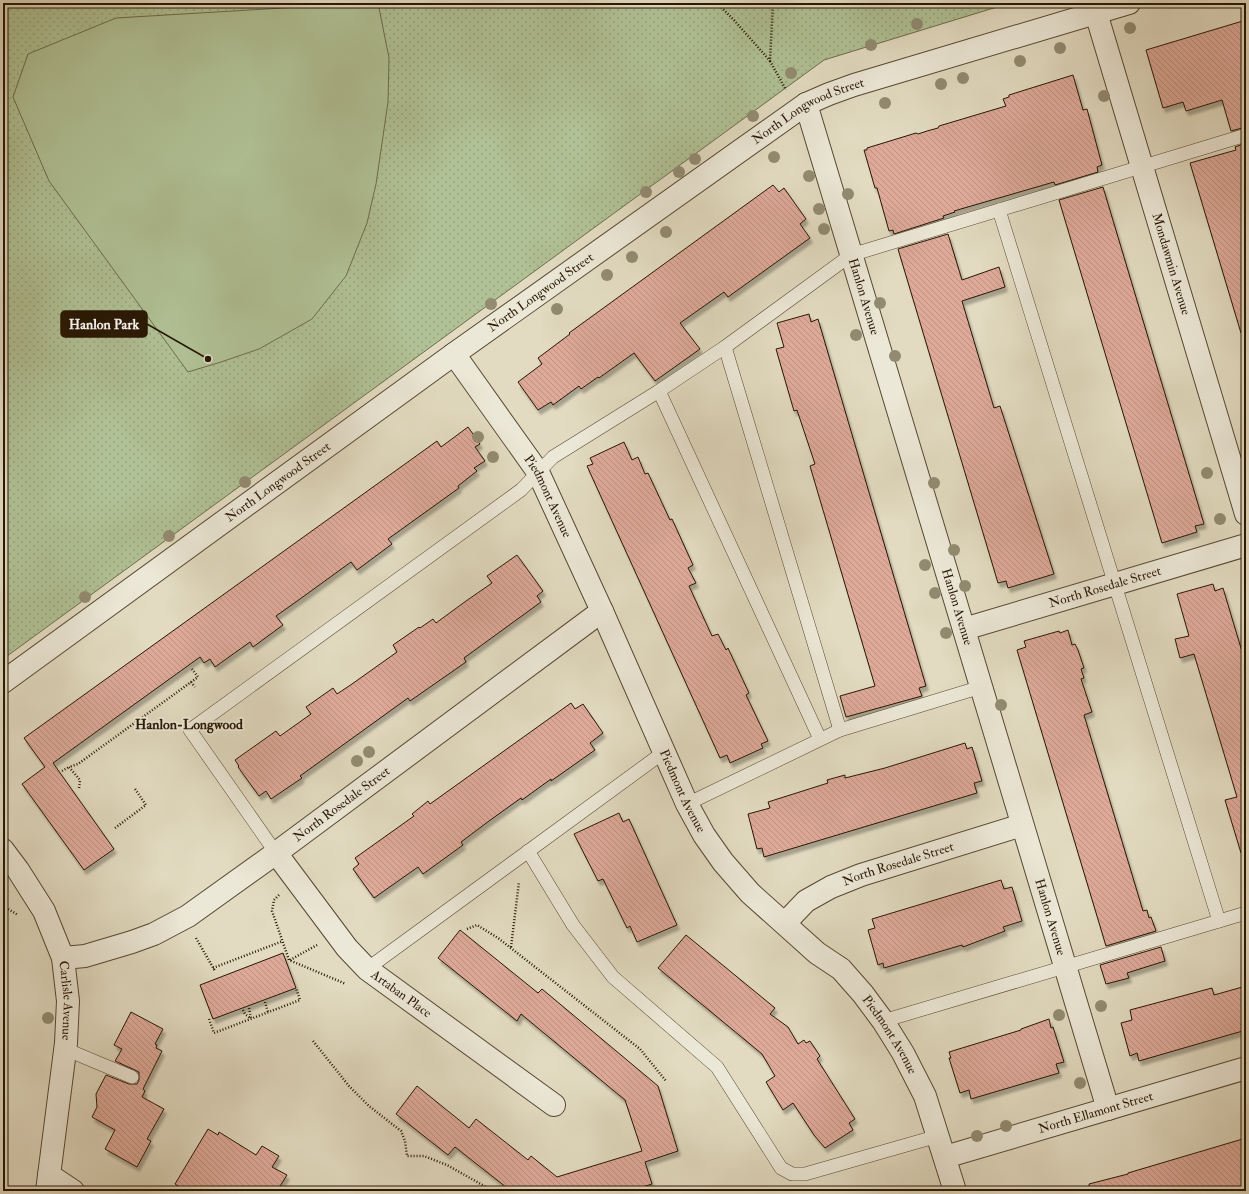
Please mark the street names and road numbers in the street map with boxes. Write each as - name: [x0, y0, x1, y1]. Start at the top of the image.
- street label: North Longwood Street: [749, 74, 866, 148]
- street label: Mondawmin Avenue: [1148, 211, 1194, 317]
- street label: North Longwood Street: [485, 249, 597, 335]
- street label: Hanlon Avenue: [845, 256, 883, 337]
- street label: North Longwood Street: [222, 438, 334, 526]
- street label: Piedmont Avenue: [520, 452, 575, 541]
- street label: North Rosedale Street: [1047, 563, 1163, 611]
- street label: Hanlon Avenue: [938, 566, 976, 648]
- street label: Piedmont Avenue: [656, 747, 709, 836]
- street label: North Rosedale Street: [290, 763, 393, 845]
- street label: North Rosedale Street: [840, 839, 956, 890]
- street label: Hanlon Avenue: [1031, 877, 1070, 958]
- street label: Carlisle Avenue: [55, 960, 76, 1041]
- street label: Artaban Place: [367, 966, 435, 1022]
- street label: Piedmont Avenue: [859, 992, 921, 1077]
- street label: North Ellamont Street: [1036, 1088, 1155, 1137]

